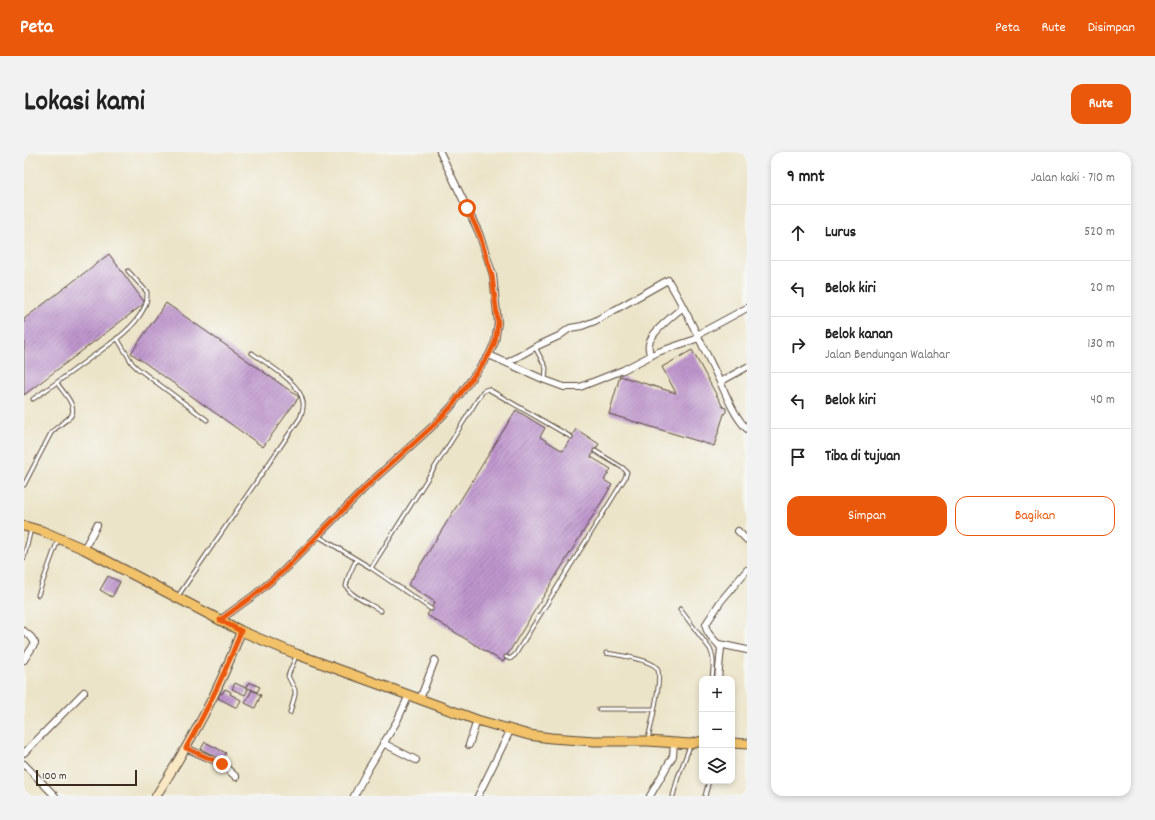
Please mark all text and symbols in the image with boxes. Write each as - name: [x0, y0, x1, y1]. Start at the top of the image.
- text: Peta: [20, 15, 53, 42]
- text: Peta: [995, 18, 1019, 38]
- text: Rute: [1041, 18, 1066, 38]
- text: Disimpan: [1088, 18, 1135, 38]
- text: Lokasi kami: [24, 84, 145, 124]
- button: Rute: [1071, 84, 1131, 124]
- text: 9 mnt: [787, 166, 825, 190]
- text: Jalan kaki · 710 m: [1031, 169, 1115, 188]
- route start: [458, 199, 476, 217]
- icon: ahead: [787, 222, 809, 244]
- text: Lurus: [825, 222, 856, 244]
- text: 520 m: [1084, 223, 1115, 242]
- icon: left: [787, 278, 809, 300]
- text: Belok kiri: [825, 278, 876, 300]
- text: 20 m: [1090, 279, 1115, 298]
- text: Belok kanan: [825, 324, 893, 346]
- icon: right: [787, 334, 809, 356]
- text: 130 m: [1087, 335, 1115, 354]
- text: Jalan Bendungan Walahar: [825, 346, 950, 365]
- icon: left: [787, 390, 809, 412]
- text: Belok kiri: [825, 390, 876, 412]
- text: 40 m: [1091, 391, 1115, 410]
- icon: arrive: [787, 446, 809, 468]
- text: Tiba di tujuan: [825, 446, 900, 468]
- button: Simpan: [787, 496, 947, 536]
- button: Bagikan: [955, 496, 1115, 536]
- map controls: [699, 676, 735, 784]
- button: +: [699, 676, 735, 712]
- button: −: [699, 712, 735, 748]
- button: layers: [699, 748, 735, 784]
- route end: [213, 755, 231, 773]
- scale bar: [36, 768, 137, 787]
- text: 100 m: [42, 769, 66, 785]

